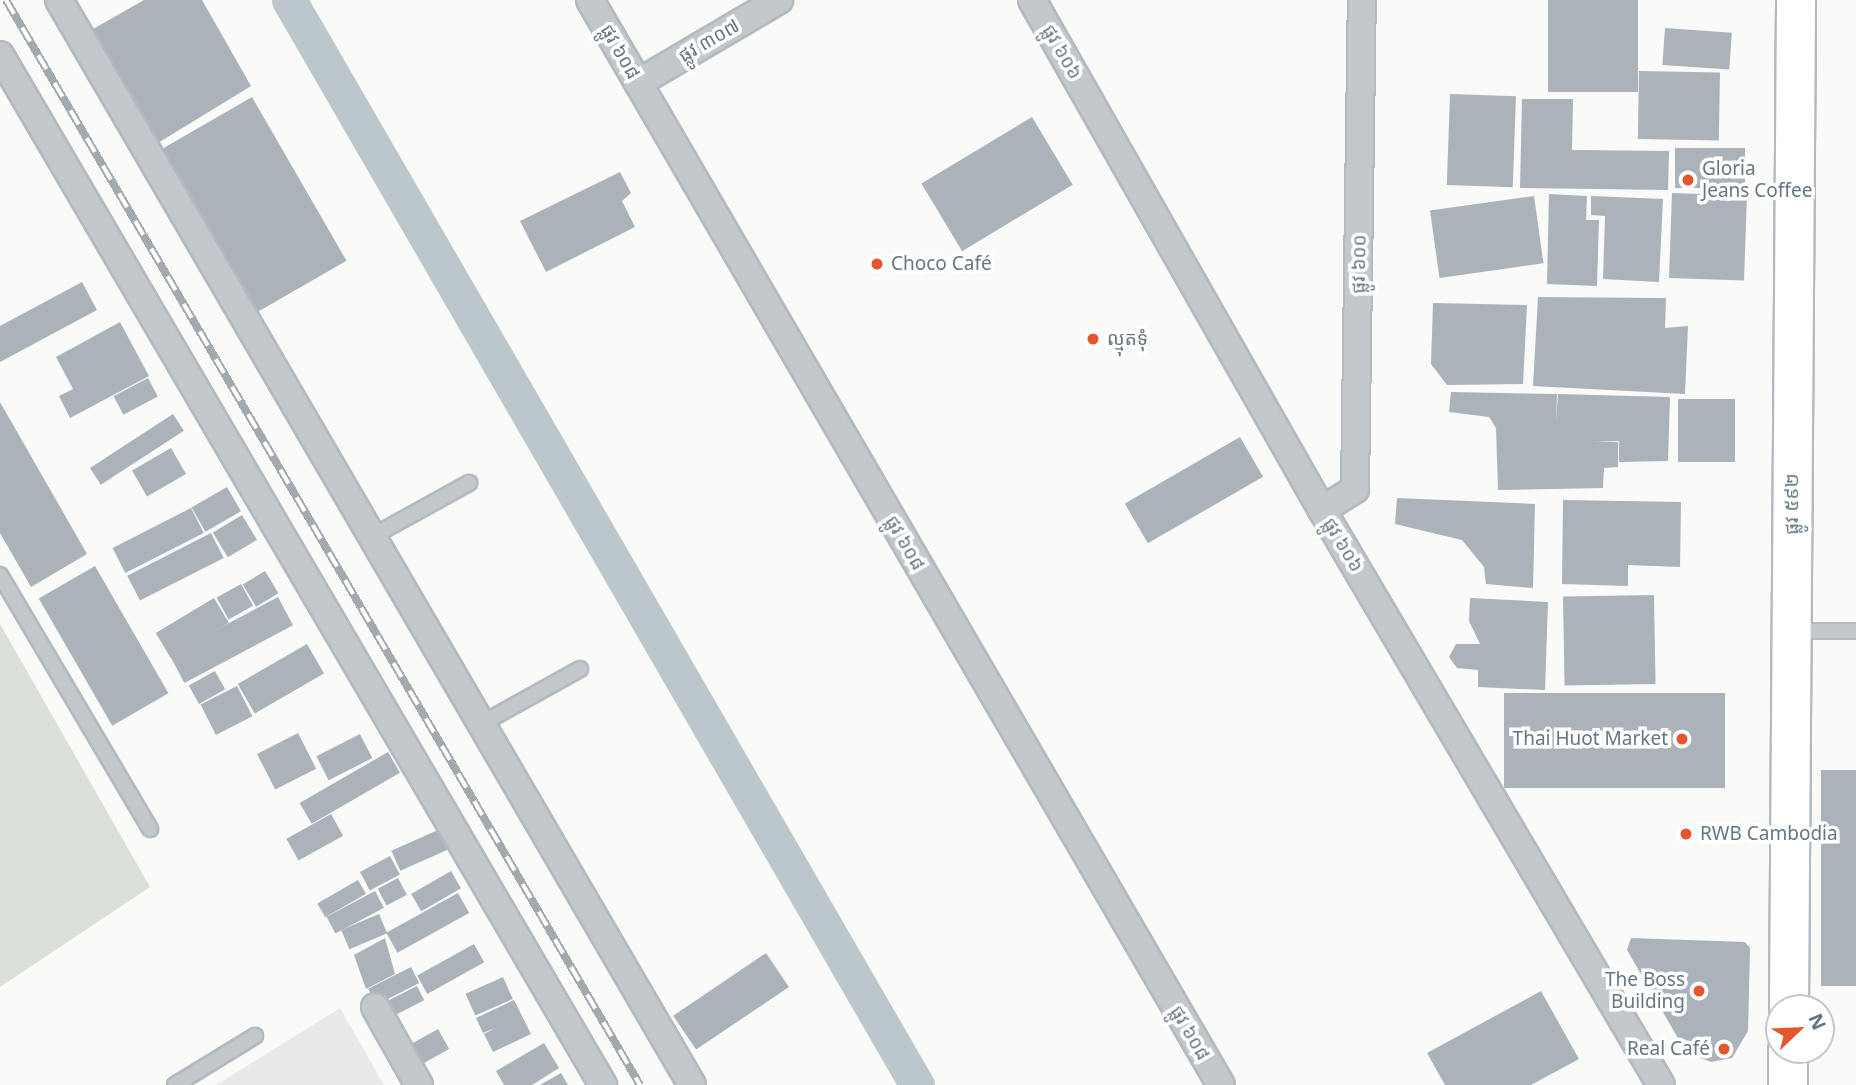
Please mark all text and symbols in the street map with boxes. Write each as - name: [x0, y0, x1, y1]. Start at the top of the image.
- street label: ផ្លូវ ៣០៧: [675, 15, 743, 67]
- street label: ផ្លូវ ៦០៨: [595, 21, 645, 83]
- street label: ផ្លូវ ៦០៦: [1037, 21, 1087, 83]
- place label: Gloria Jeans Coffee: [1702, 158, 1812, 202]
- marker: Gloria Jeans Coffee: [1680, 172, 1696, 188]
- street label: ផ្លូវ ៦០០: [1347, 234, 1371, 294]
- place label: Choco Café: [891, 253, 992, 275]
- marker: Choco Café: [869, 256, 885, 272]
- place label: ល្មុតទុំ: [1107, 328, 1148, 350]
- marker: ល្មុតទុំ: [1085, 331, 1101, 347]
- street label: ផ្លូវ ៥៩២: [1781, 473, 1803, 535]
- street label: ផ្លូវ ៦០៨: [880, 512, 930, 574]
- street label: ផ្លូវ ៦០៦: [1318, 514, 1368, 576]
- place label: Thai Huot Market: [1513, 728, 1668, 750]
- marker: Thai Huot Market: [1674, 731, 1690, 747]
- place label: RWB Cambodia: [1700, 823, 1838, 845]
- marker: RWB Cambodia: [1678, 826, 1694, 842]
- place label: The Boss Building: [1605, 969, 1685, 1013]
- marker: The Boss Building: [1691, 983, 1707, 999]
- north arrow: [1765, 994, 1835, 1064]
- street label: ផ្លូវ ៦០៨: [1165, 1002, 1215, 1064]
- text: N: [1803, 1009, 1832, 1034]
- place label: Real Café: [1627, 1038, 1710, 1060]
- marker: Real Café: [1716, 1041, 1732, 1057]

